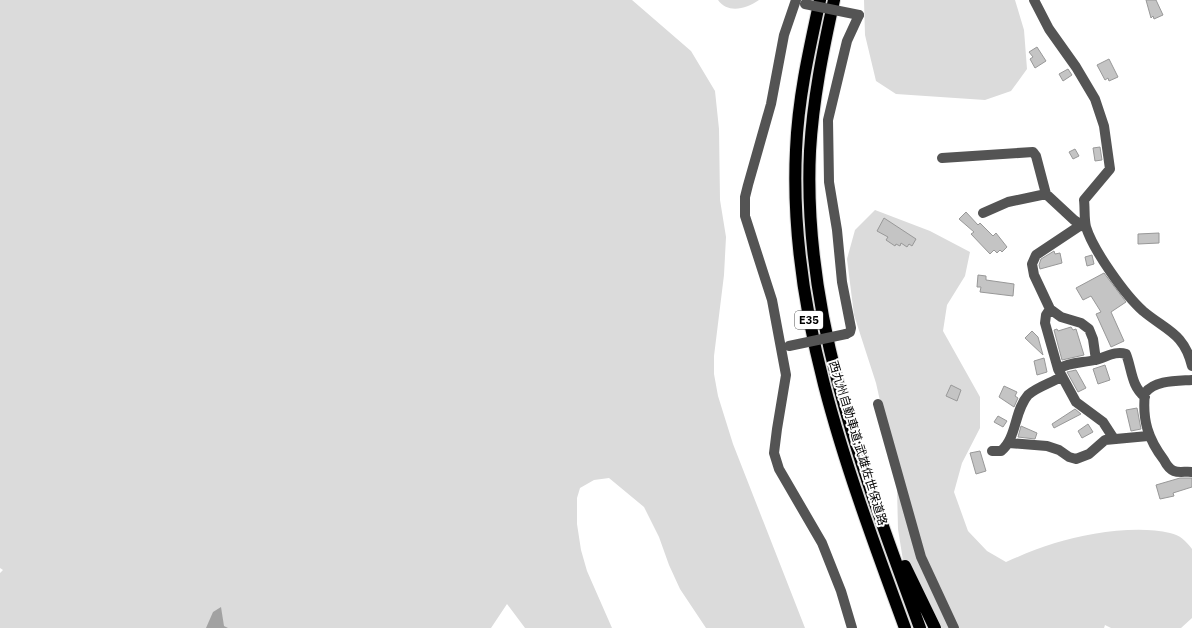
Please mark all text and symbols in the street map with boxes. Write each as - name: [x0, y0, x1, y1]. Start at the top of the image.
- road number: E35: [795, 311, 823, 329]
- street label: 西九州自動車道;武雄佐世保道路: [826, 359, 891, 527]

